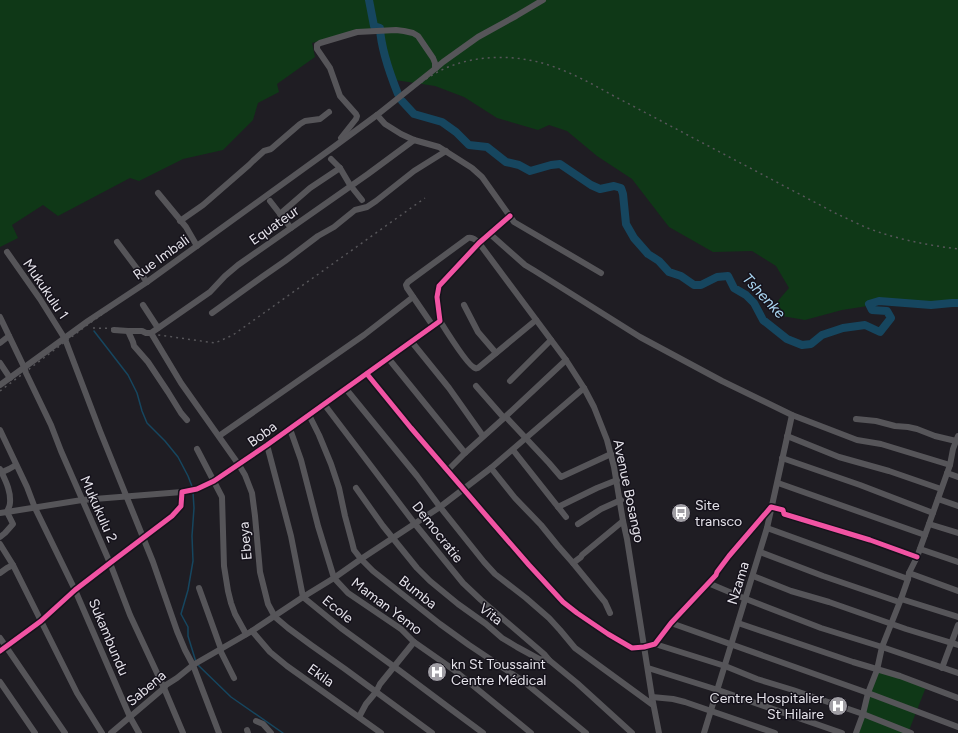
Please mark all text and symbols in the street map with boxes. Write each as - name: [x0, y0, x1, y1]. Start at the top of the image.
- street label: Equateur: [246, 202, 303, 249]
- street label: Rue Imbali: [130, 231, 193, 283]
- street label: Mukukulu 1: [19, 256, 72, 323]
- water label: Tshenke: [739, 270, 789, 322]
- street label: Boba: [244, 418, 280, 451]
- street label: Avenue Bosango: [609, 438, 648, 544]
- street label: Mukukulu 2: [76, 473, 121, 545]
- place label: Site transco: [695, 497, 742, 530]
- street label: Democratie: [408, 498, 467, 567]
- bus stop icon: Site transco: [670, 502, 692, 524]
- street label: Ebeya: [235, 521, 256, 561]
- street label: Nzama: [724, 560, 753, 607]
- street label: Bumba: [395, 572, 440, 613]
- street label: Maman Yemo: [348, 574, 426, 639]
- street label: Ecole: [319, 592, 357, 627]
- street label: Sukambundu: [85, 596, 132, 678]
- street label: Vita: [475, 600, 506, 629]
- place label: kn St Toussaint Centre Médical: [451, 656, 546, 689]
- street label: Ekila: [304, 660, 337, 691]
- hospital icon: kn St Toussaint Centre Médical: [426, 661, 448, 683]
- street label: Sabena: [123, 667, 170, 710]
- place label: Centre Hospitalier St Hilaire: [710, 690, 824, 723]
- hospital icon: Centre Hospitalier St Hilaire: [827, 695, 849, 717]

